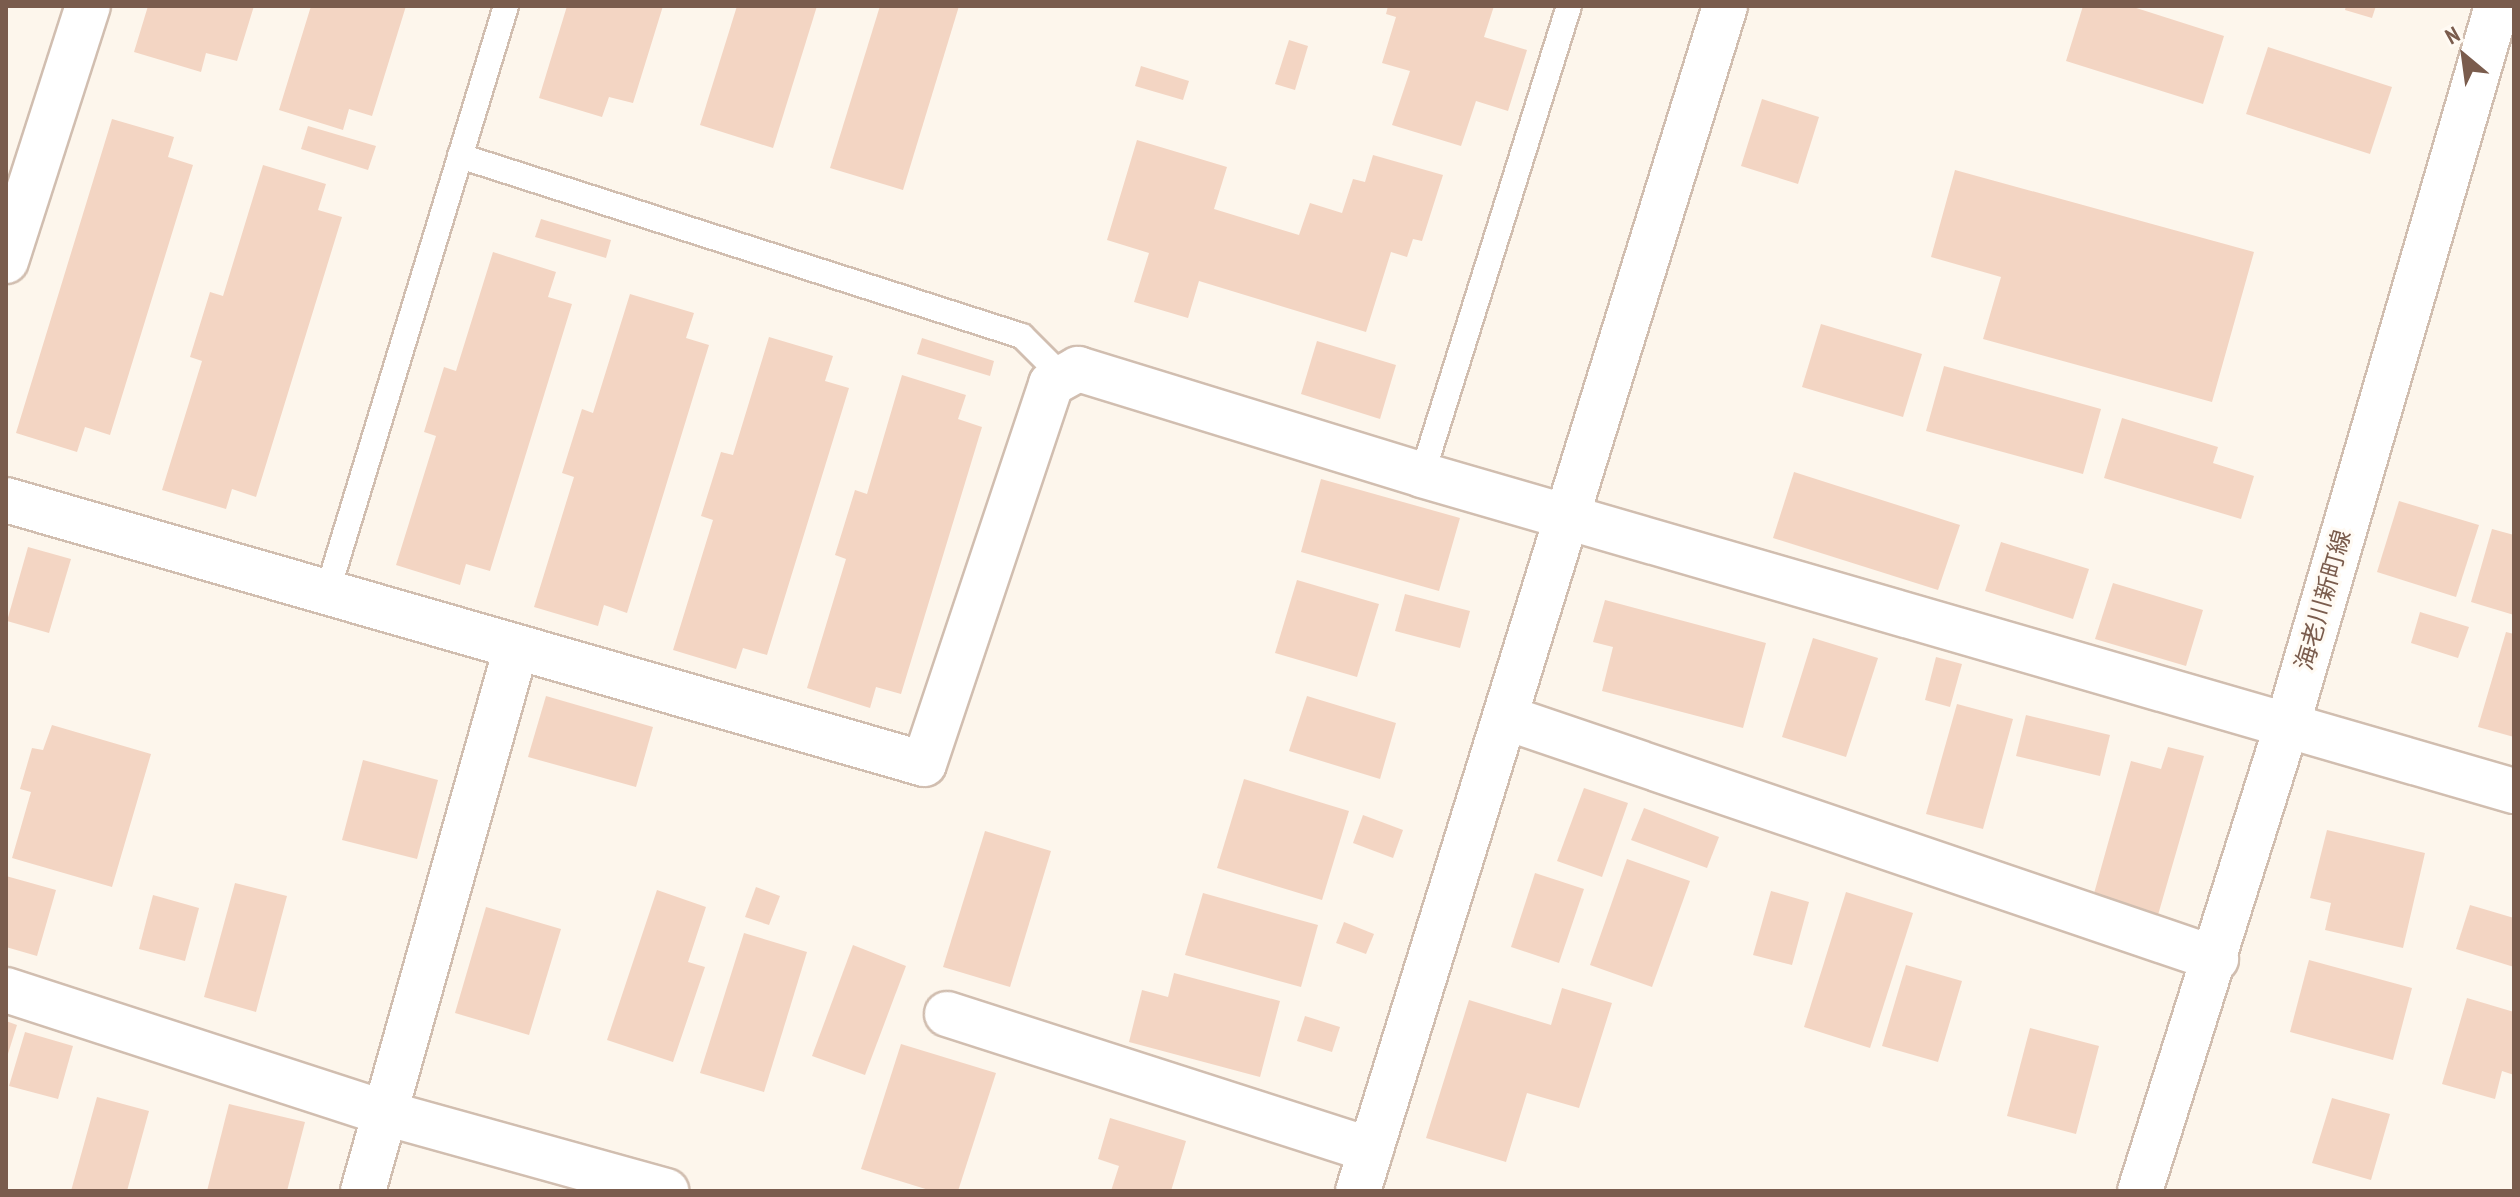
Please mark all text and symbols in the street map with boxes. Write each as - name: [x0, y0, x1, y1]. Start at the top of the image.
- north arrow: [2424, 16, 2504, 96]
- text: N: [2440, 20, 2464, 50]
- street label: 海老川新町線: [2289, 527, 2357, 673]

